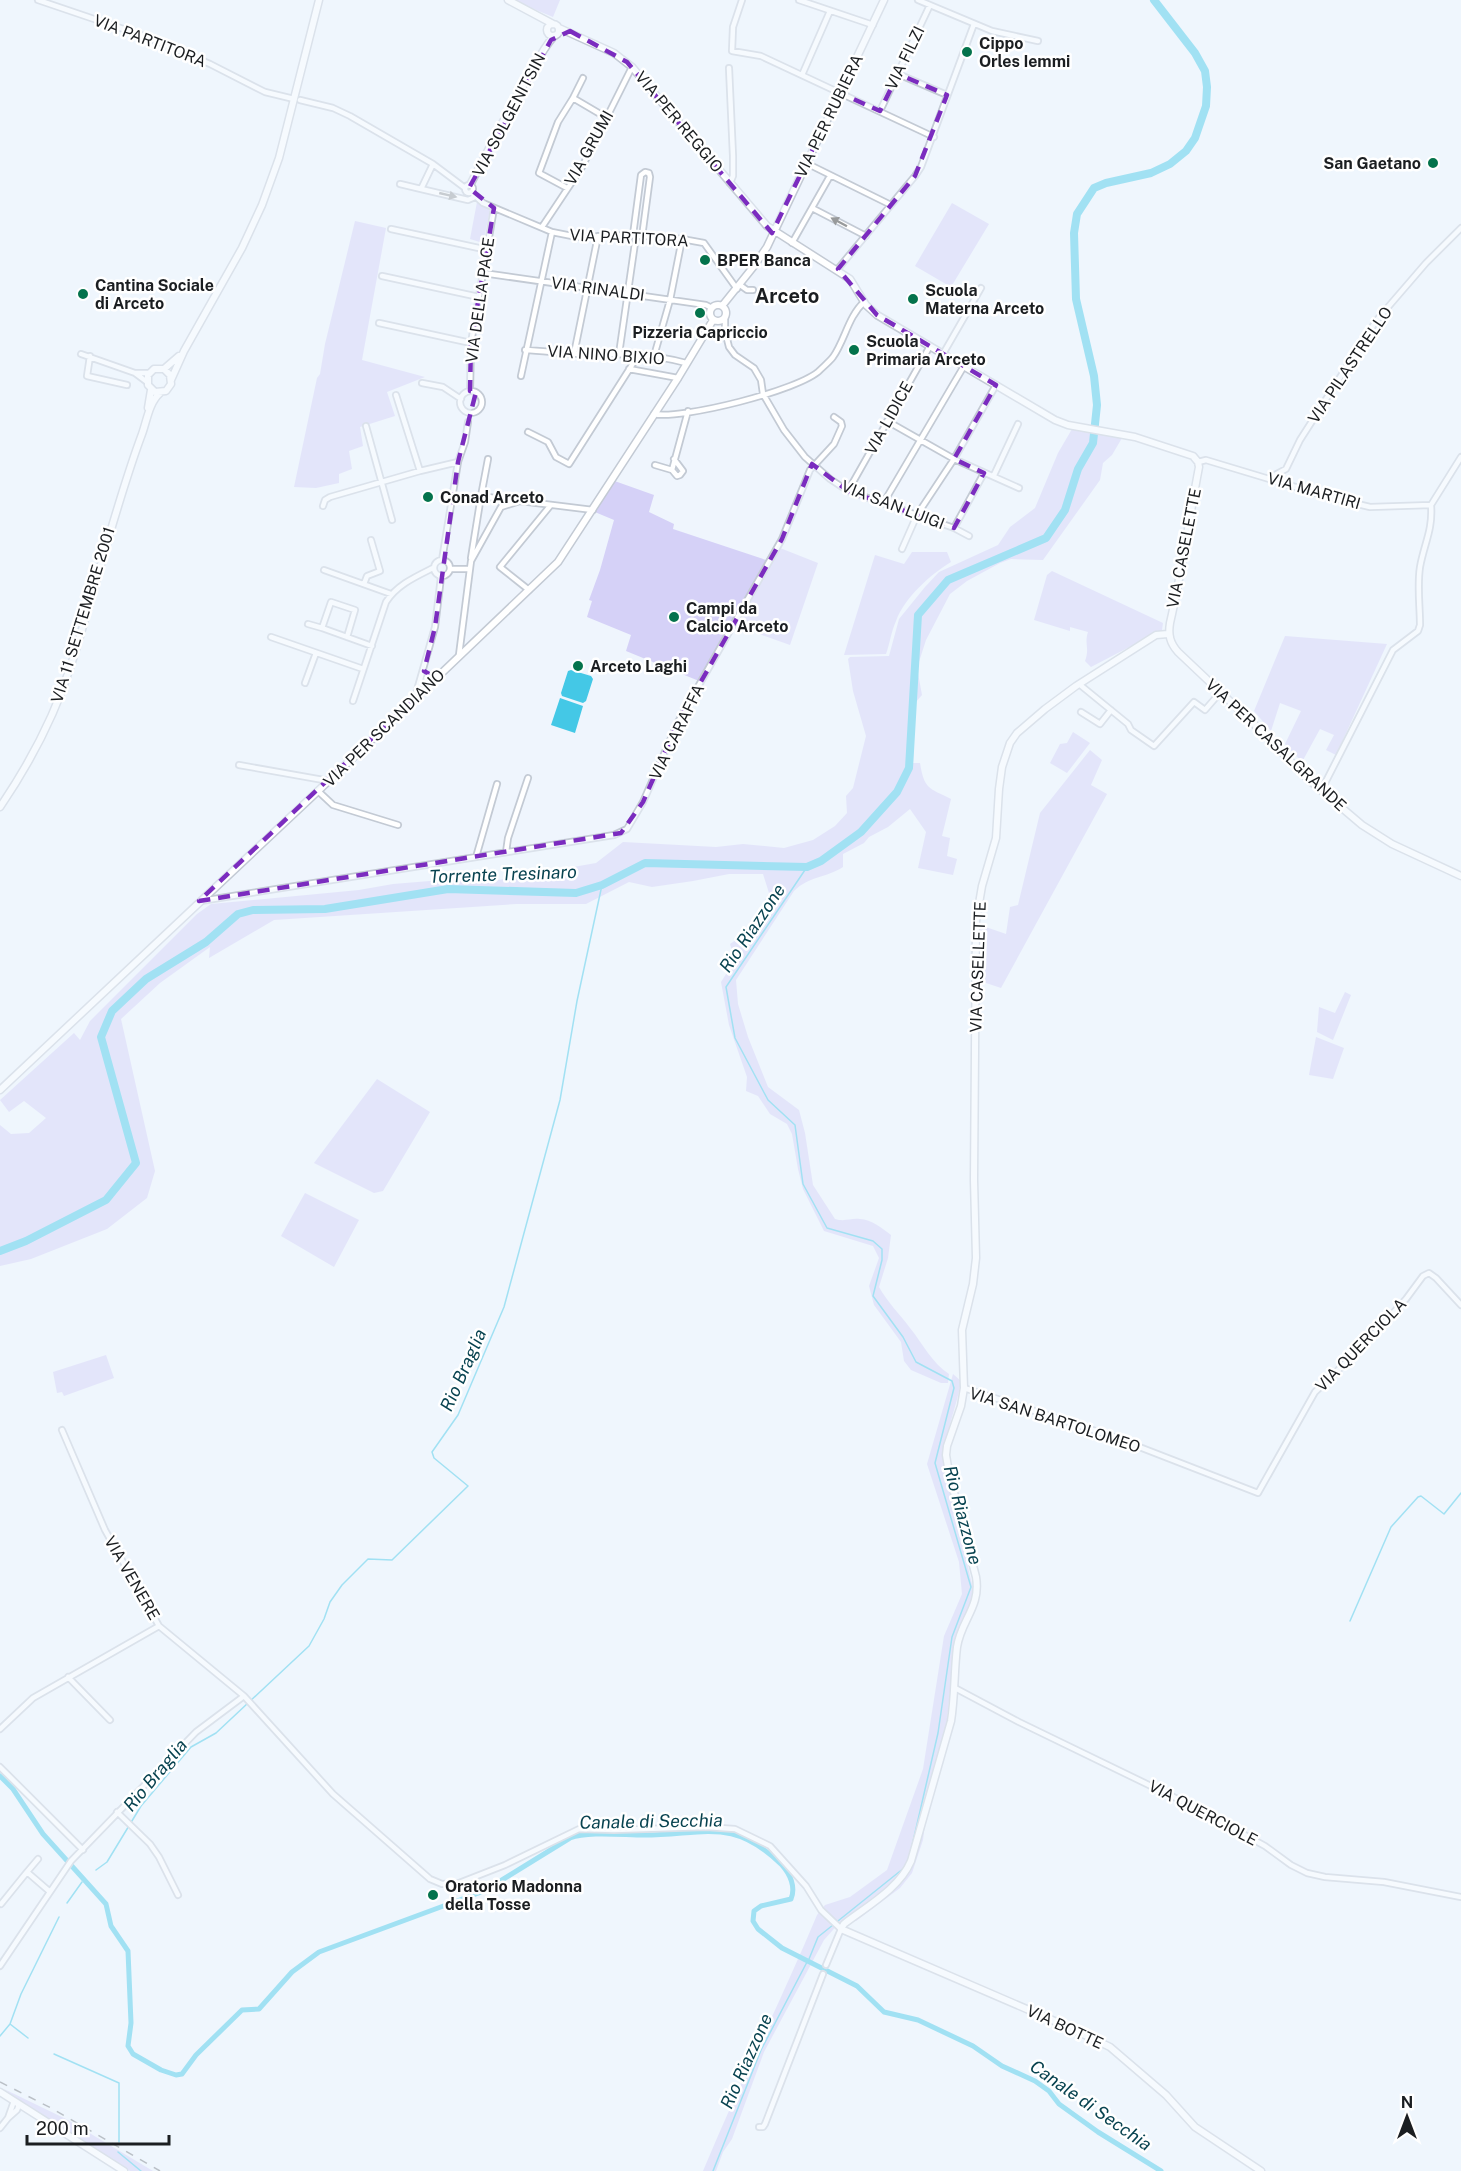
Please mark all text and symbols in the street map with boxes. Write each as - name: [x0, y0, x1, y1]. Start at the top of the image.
- street label: VIA PARTITORA: [91, 11, 209, 71]
- street label: VIA FILZI: [881, 23, 929, 93]
- place label: Cippo Orles Iemmi: [979, 34, 1070, 71]
- marker: Cippo Orles Iemmi: [960, 45, 974, 59]
- street label: VIA SOLGENITSIN: [468, 50, 550, 180]
- street label: VIA PER RUBIERA: [791, 51, 867, 181]
- street label: VIA PER REGGIO: [631, 68, 727, 176]
- street label: VIA GRUMI: [561, 107, 617, 189]
- place label: San Gaetano: [1323, 154, 1421, 173]
- marker: San Gaetano: [1426, 156, 1440, 170]
- one-way arrow: [439, 191, 458, 201]
- one-way arrow: [830, 217, 847, 227]
- street label: VIA PARTITORA: [569, 225, 689, 251]
- street label: VIA DELLA PACE: [462, 236, 498, 364]
- place label: BPER Banca: [717, 251, 811, 270]
- marker: BPER Banca: [698, 253, 712, 267]
- street label: VIA RINALDI: [550, 273, 646, 305]
- place label: Cantina Sociale di Arceto: [95, 276, 214, 313]
- place label: Scuola Materna Arceto: [925, 281, 1044, 318]
- district label: Arceto: [755, 284, 819, 308]
- marker: Cantina Sociale di Arceto: [76, 287, 90, 301]
- marker: Scuola Materna Arceto: [906, 292, 920, 306]
- street label: VIA PILASTRELLO: [1304, 303, 1396, 427]
- marker: Pizzeria Capriccio: [693, 306, 707, 320]
- place label: Pizzeria Capriccio: [632, 323, 768, 342]
- place label: Scuola Primaria Arceto: [866, 332, 986, 369]
- street label: VIA NINO BIXIO: [547, 341, 665, 369]
- marker: Scuola Primaria Arceto: [847, 343, 861, 357]
- street label: VIA LIDICE: [861, 378, 917, 458]
- street label: VIA MARTIRI: [1265, 469, 1363, 513]
- street label: VIA SAN LUIGI: [839, 477, 947, 533]
- street label: VIA CASELETTE: [1163, 486, 1205, 610]
- place label: Conad Arceto: [440, 488, 544, 507]
- marker: Conad Arceto: [421, 490, 435, 504]
- street label: VIA 11 SETTEMBRE 2001: [47, 525, 119, 705]
- place label: Campi da Calcio Arceto: [686, 599, 788, 636]
- marker: Campi da Calcio Arceto: [667, 610, 681, 624]
- place label: Arceto Laghi: [590, 657, 687, 676]
- marker: Arceto Laghi: [571, 659, 585, 673]
- street label: VIA PER SCANDIANO: [319, 665, 449, 791]
- street label: VIA PER CASALGRANDE: [1202, 675, 1350, 815]
- street label: VIA CARAFFA: [646, 681, 708, 783]
- water label: Torrente Tresinaro: [429, 861, 577, 887]
- water label: Rio Riazzone: [715, 880, 789, 976]
- street label: VIA CASELLETTE: [966, 901, 990, 1033]
- street label: VIA QUERCIOLA: [1312, 1294, 1410, 1396]
- water label: Rio Braglia: [436, 1326, 490, 1414]
- street label: VIA SAN BARTOLOMEO: [967, 1383, 1143, 1457]
- water label: Rio Riazzone: [940, 1463, 986, 1567]
- street label: VIA VENERE: [100, 1533, 164, 1623]
- water label: Rio Braglia: [119, 1735, 191, 1815]
- street label: VIA QUERCIOLE: [1145, 1776, 1261, 1850]
- water label: Canale di Secchia: [579, 1809, 723, 1833]
- place label: Oratorio Madonna della Tosse: [445, 1877, 582, 1914]
- marker: Oratorio Madonna della Tosse: [426, 1888, 440, 1902]
- street label: VIA BOTTE: [1024, 2001, 1106, 2053]
- water label: Rio Riazzone: [716, 2010, 776, 2112]
- water label: Canale di Secchia: [1026, 2055, 1156, 2155]
- north arrow: [1377, 2087, 1437, 2147]
- text: N: [1401, 2093, 1413, 2112]
- scale bar: [27, 2108, 170, 2146]
- text: 200 m: [36, 2118, 89, 2139]

